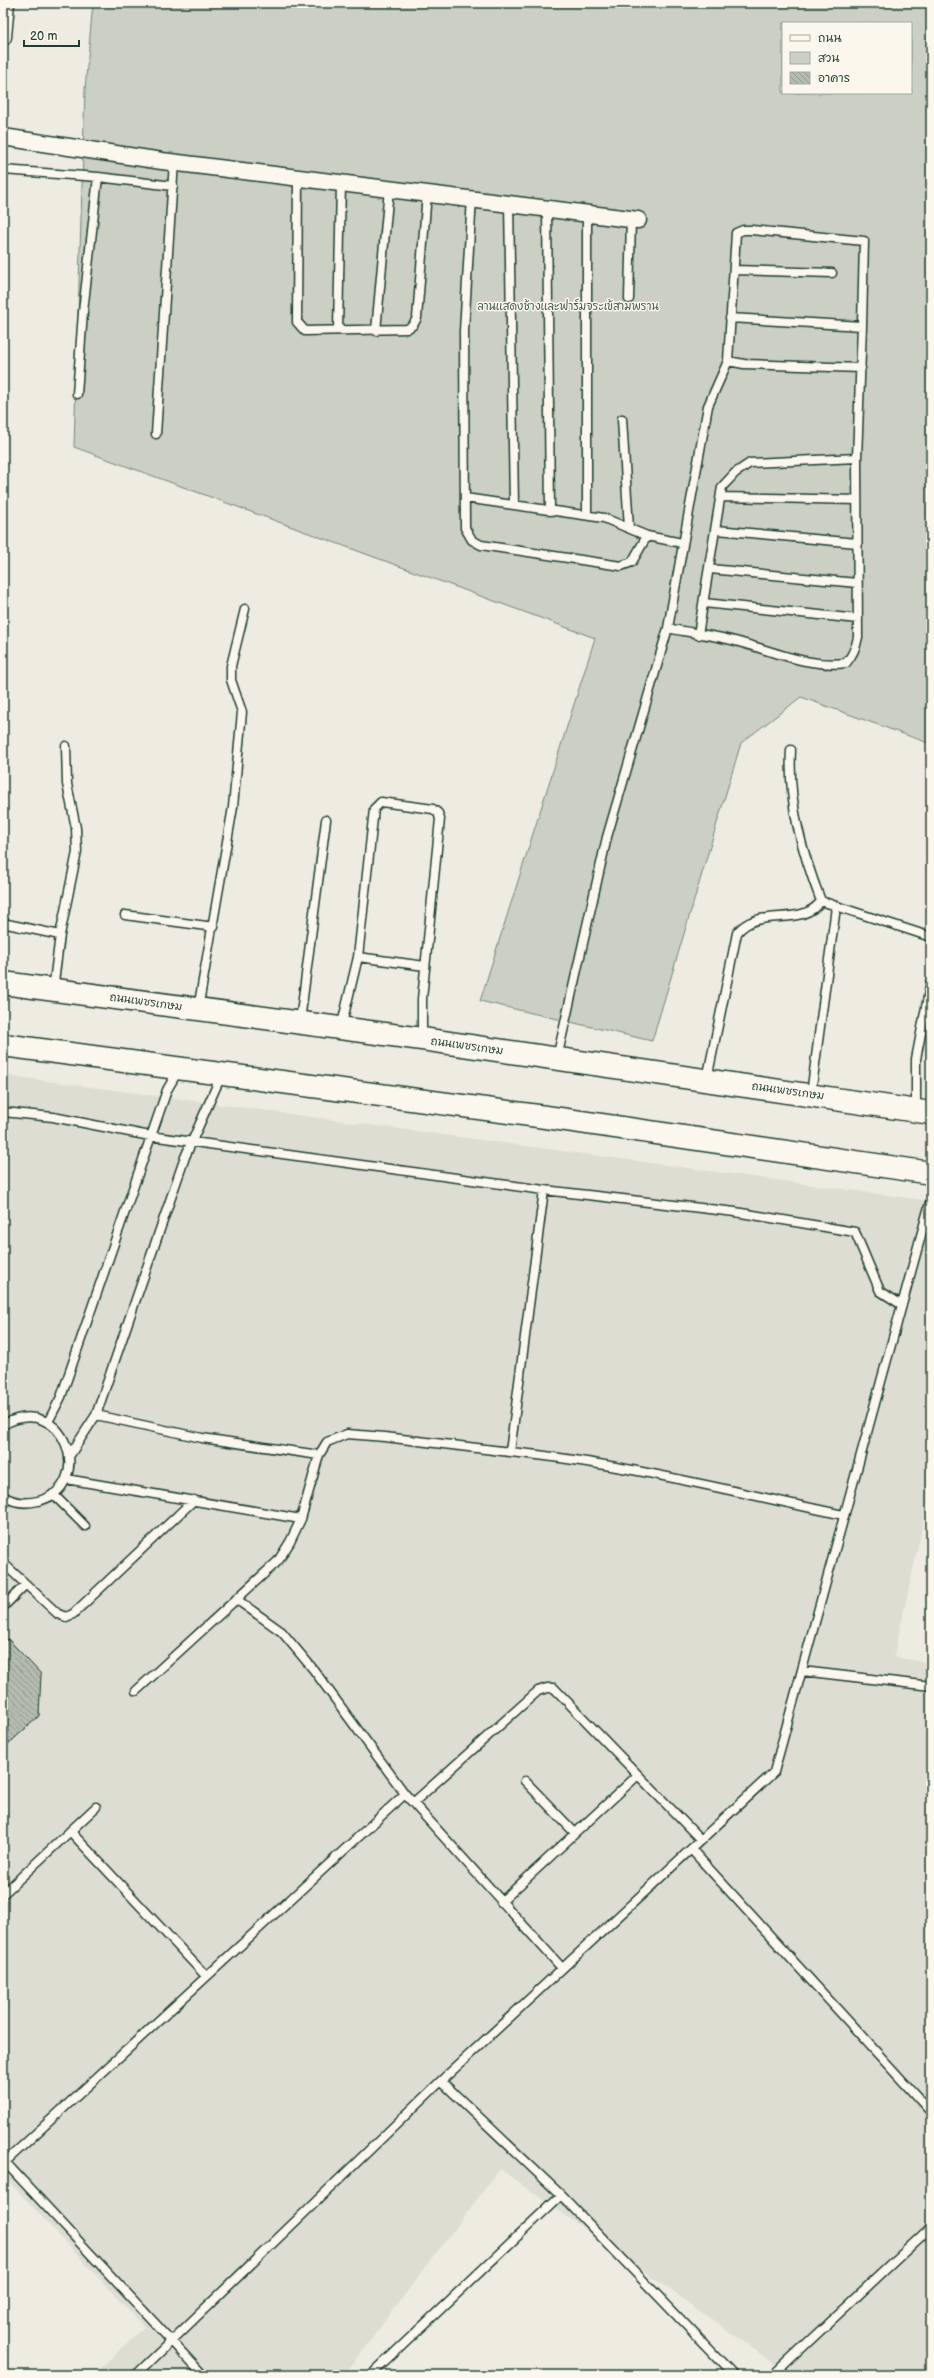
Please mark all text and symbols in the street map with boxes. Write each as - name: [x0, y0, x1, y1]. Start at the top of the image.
- scale bar: [24, 22, 79, 48]
- legend: [782, 22, 912, 94]
- text: 20 m: [30, 29, 57, 44]
- text: ถนน: [818, 31, 842, 46]
- text: สวน: [818, 51, 839, 66]
- text: อาคาร: [818, 71, 850, 86]
- park label: ลานแสดงช้างและฟาร์มจระเข้สามพราน: [477, 298, 659, 313]
- street label: ถนนเพชรเกษม: [109, 990, 183, 1014]
- street label: ถนนเพชรเกษม: [430, 1034, 504, 1058]
- street label: ถนนเพชรเกษม: [751, 1079, 825, 1103]

